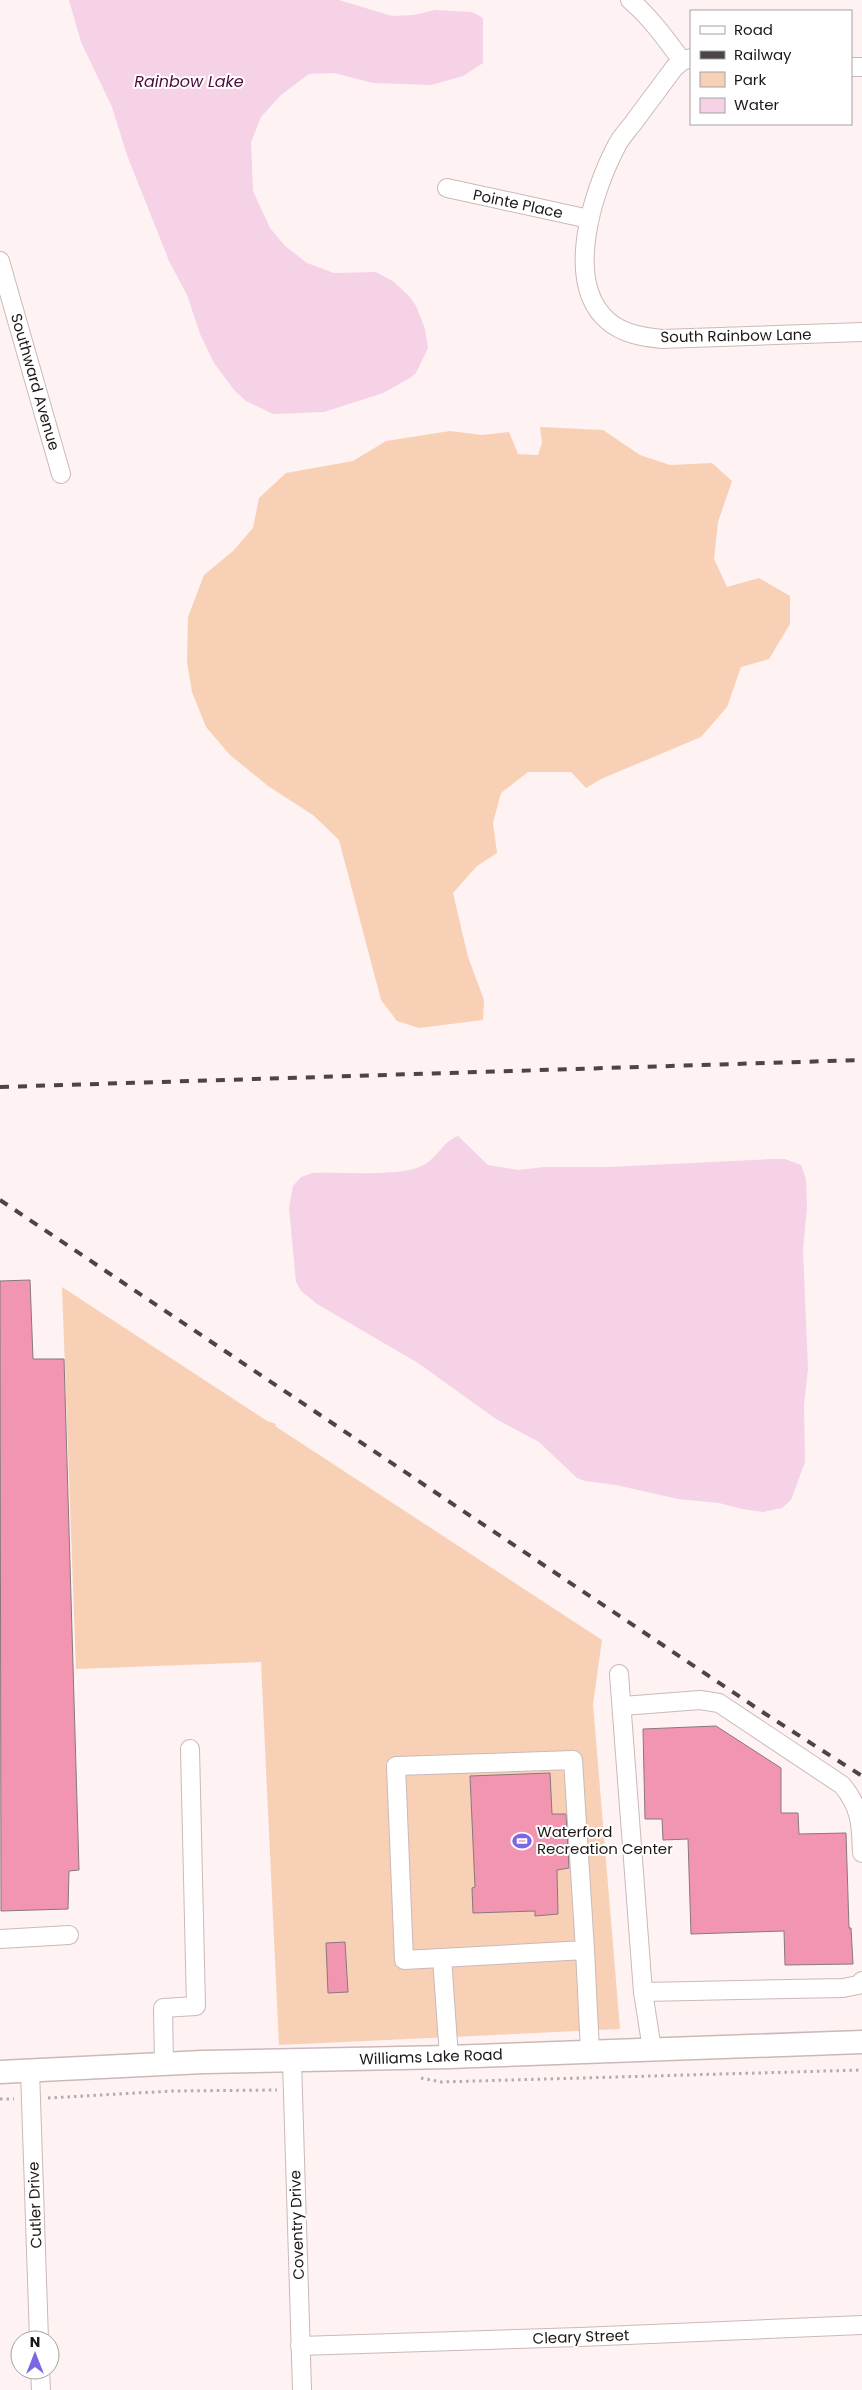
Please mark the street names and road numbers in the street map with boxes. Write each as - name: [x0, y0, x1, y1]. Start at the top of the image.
- street label: Pointe Place: [471, 184, 565, 223]
- street label: Southward Avenue: [6, 311, 65, 453]
- street label: South Rainbow Lane: [660, 324, 812, 347]
- street label: Williams Lake Road: [359, 2044, 503, 2069]
- street label: Cutler Drive: [22, 2161, 47, 2249]
- street label: Coventry Drive: [284, 2170, 309, 2280]
- street label: Cleary Street: [532, 2324, 630, 2349]

